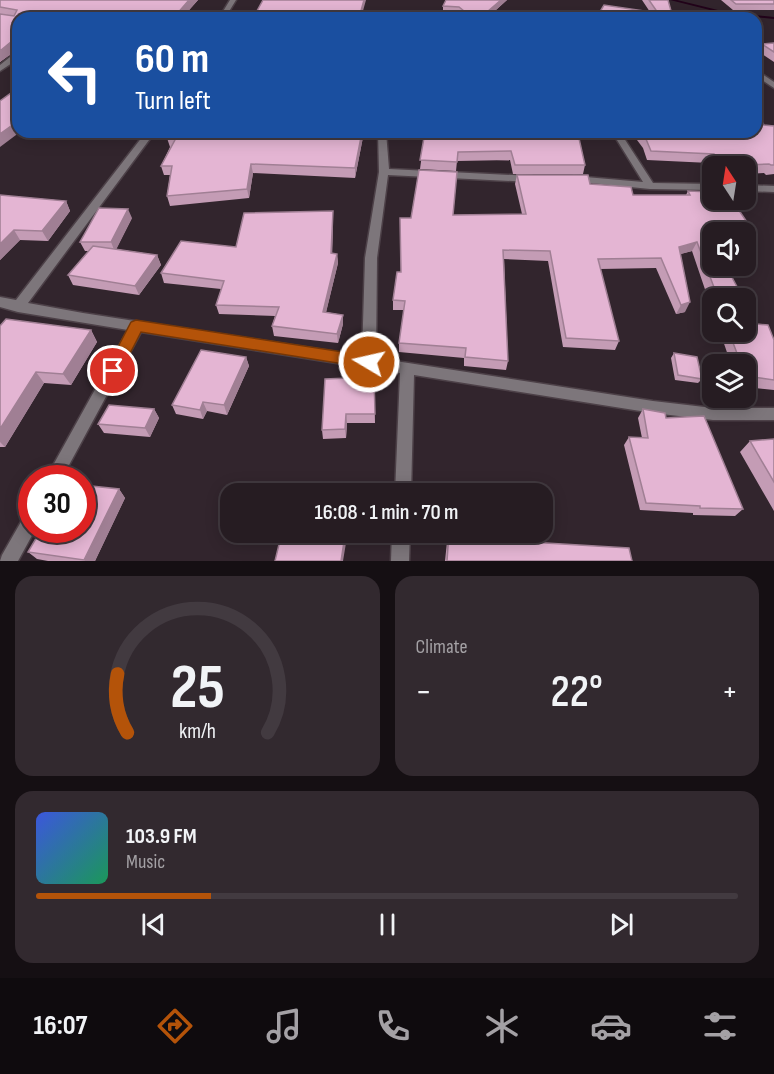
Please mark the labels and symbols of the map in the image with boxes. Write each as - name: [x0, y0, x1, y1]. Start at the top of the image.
- north arrow: [702, 156, 756, 210]
- position arrow: [337, 330, 401, 394]
- pin: [87, 345, 138, 396]
- speed limit sign: 30: [18, 465, 96, 543]

